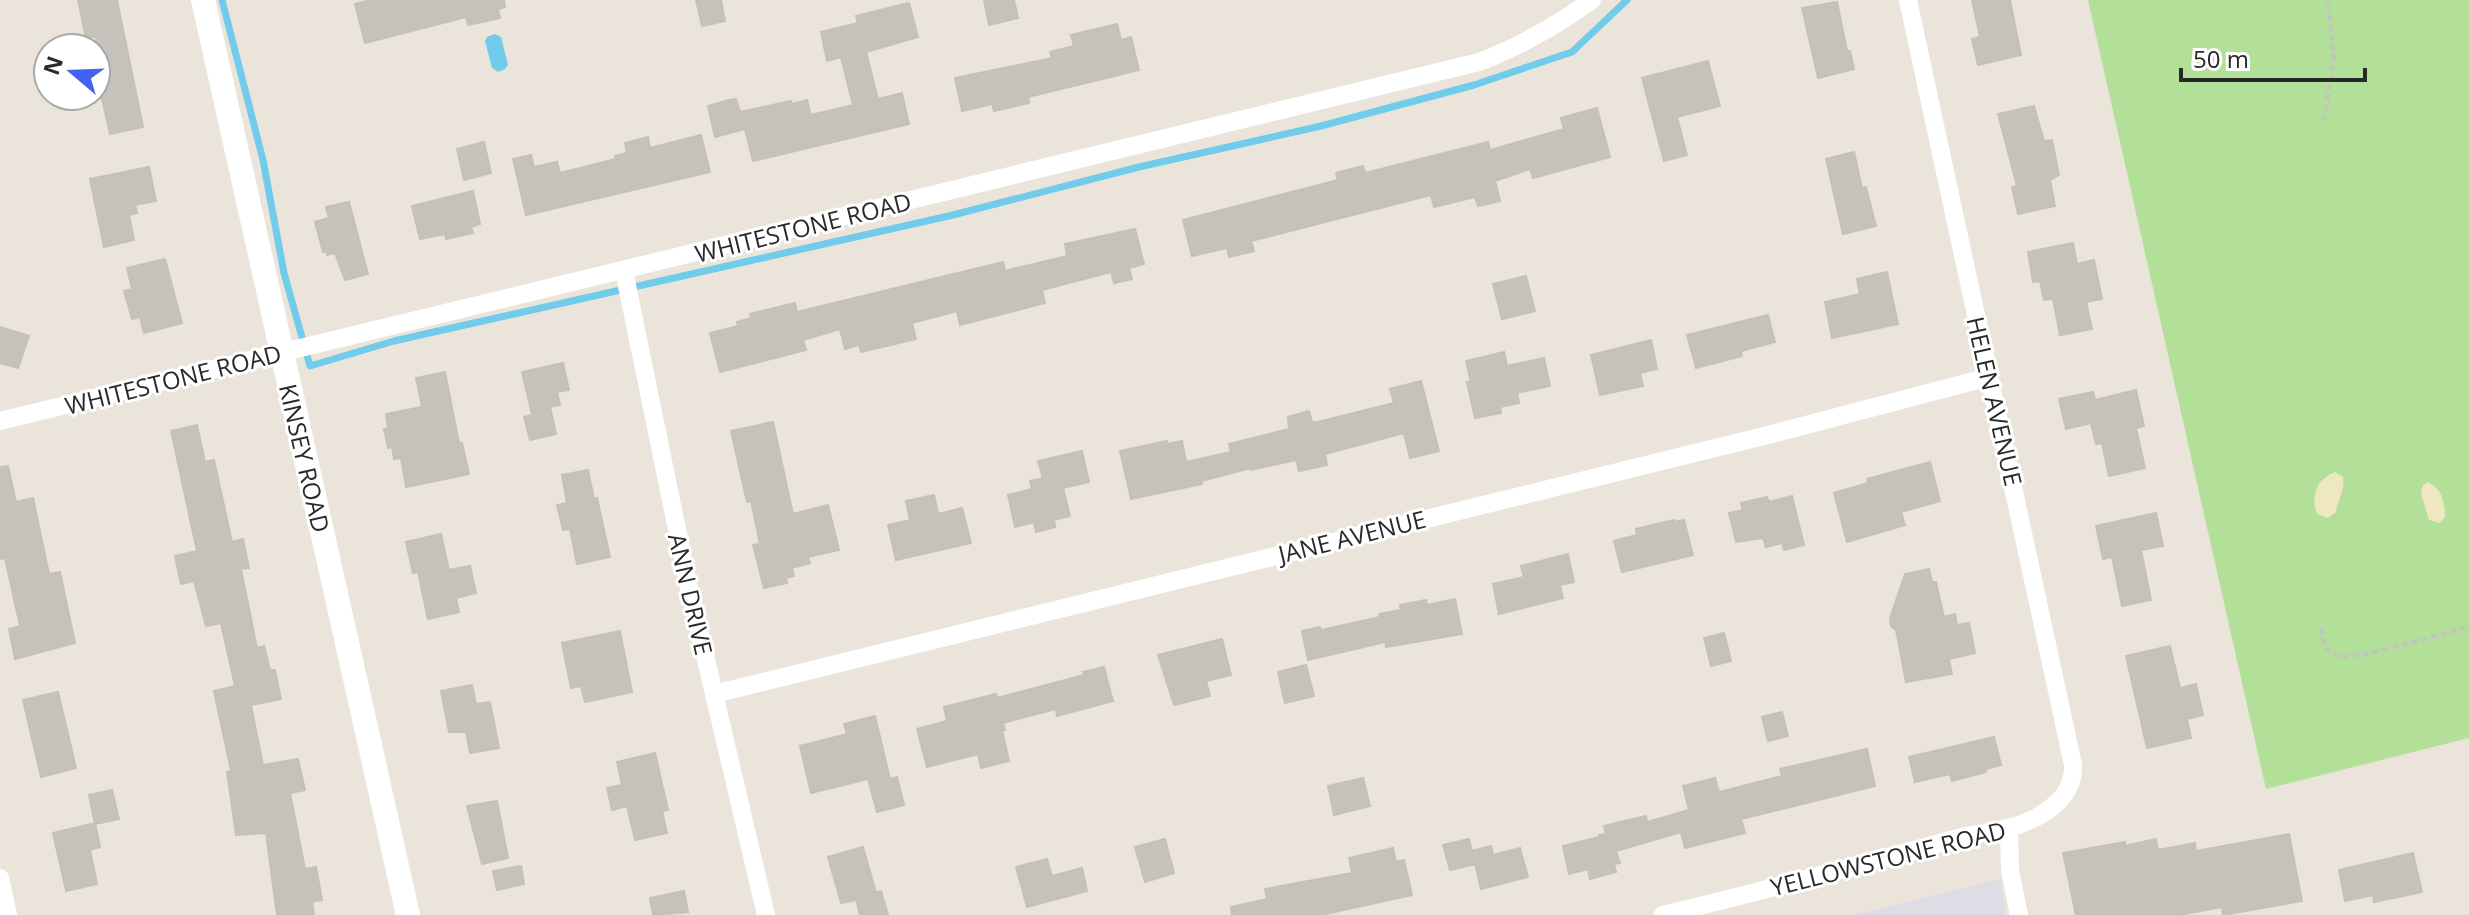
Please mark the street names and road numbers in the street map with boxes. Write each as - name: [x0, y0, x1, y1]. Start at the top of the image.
- street label: WHITESTONE ROAD: [691, 184, 915, 270]
- street label: HELEN AVENUE: [1959, 313, 2031, 489]
- street label: WHITESTONE ROAD: [61, 336, 285, 422]
- street label: KINSEY ROAD: [272, 380, 338, 536]
- street label: JANE AVENUE: [1273, 502, 1429, 571]
- street label: ANN DRIVE: [661, 530, 721, 658]
- street label: YELLOWSTONE ROAD: [1767, 813, 2009, 903]

